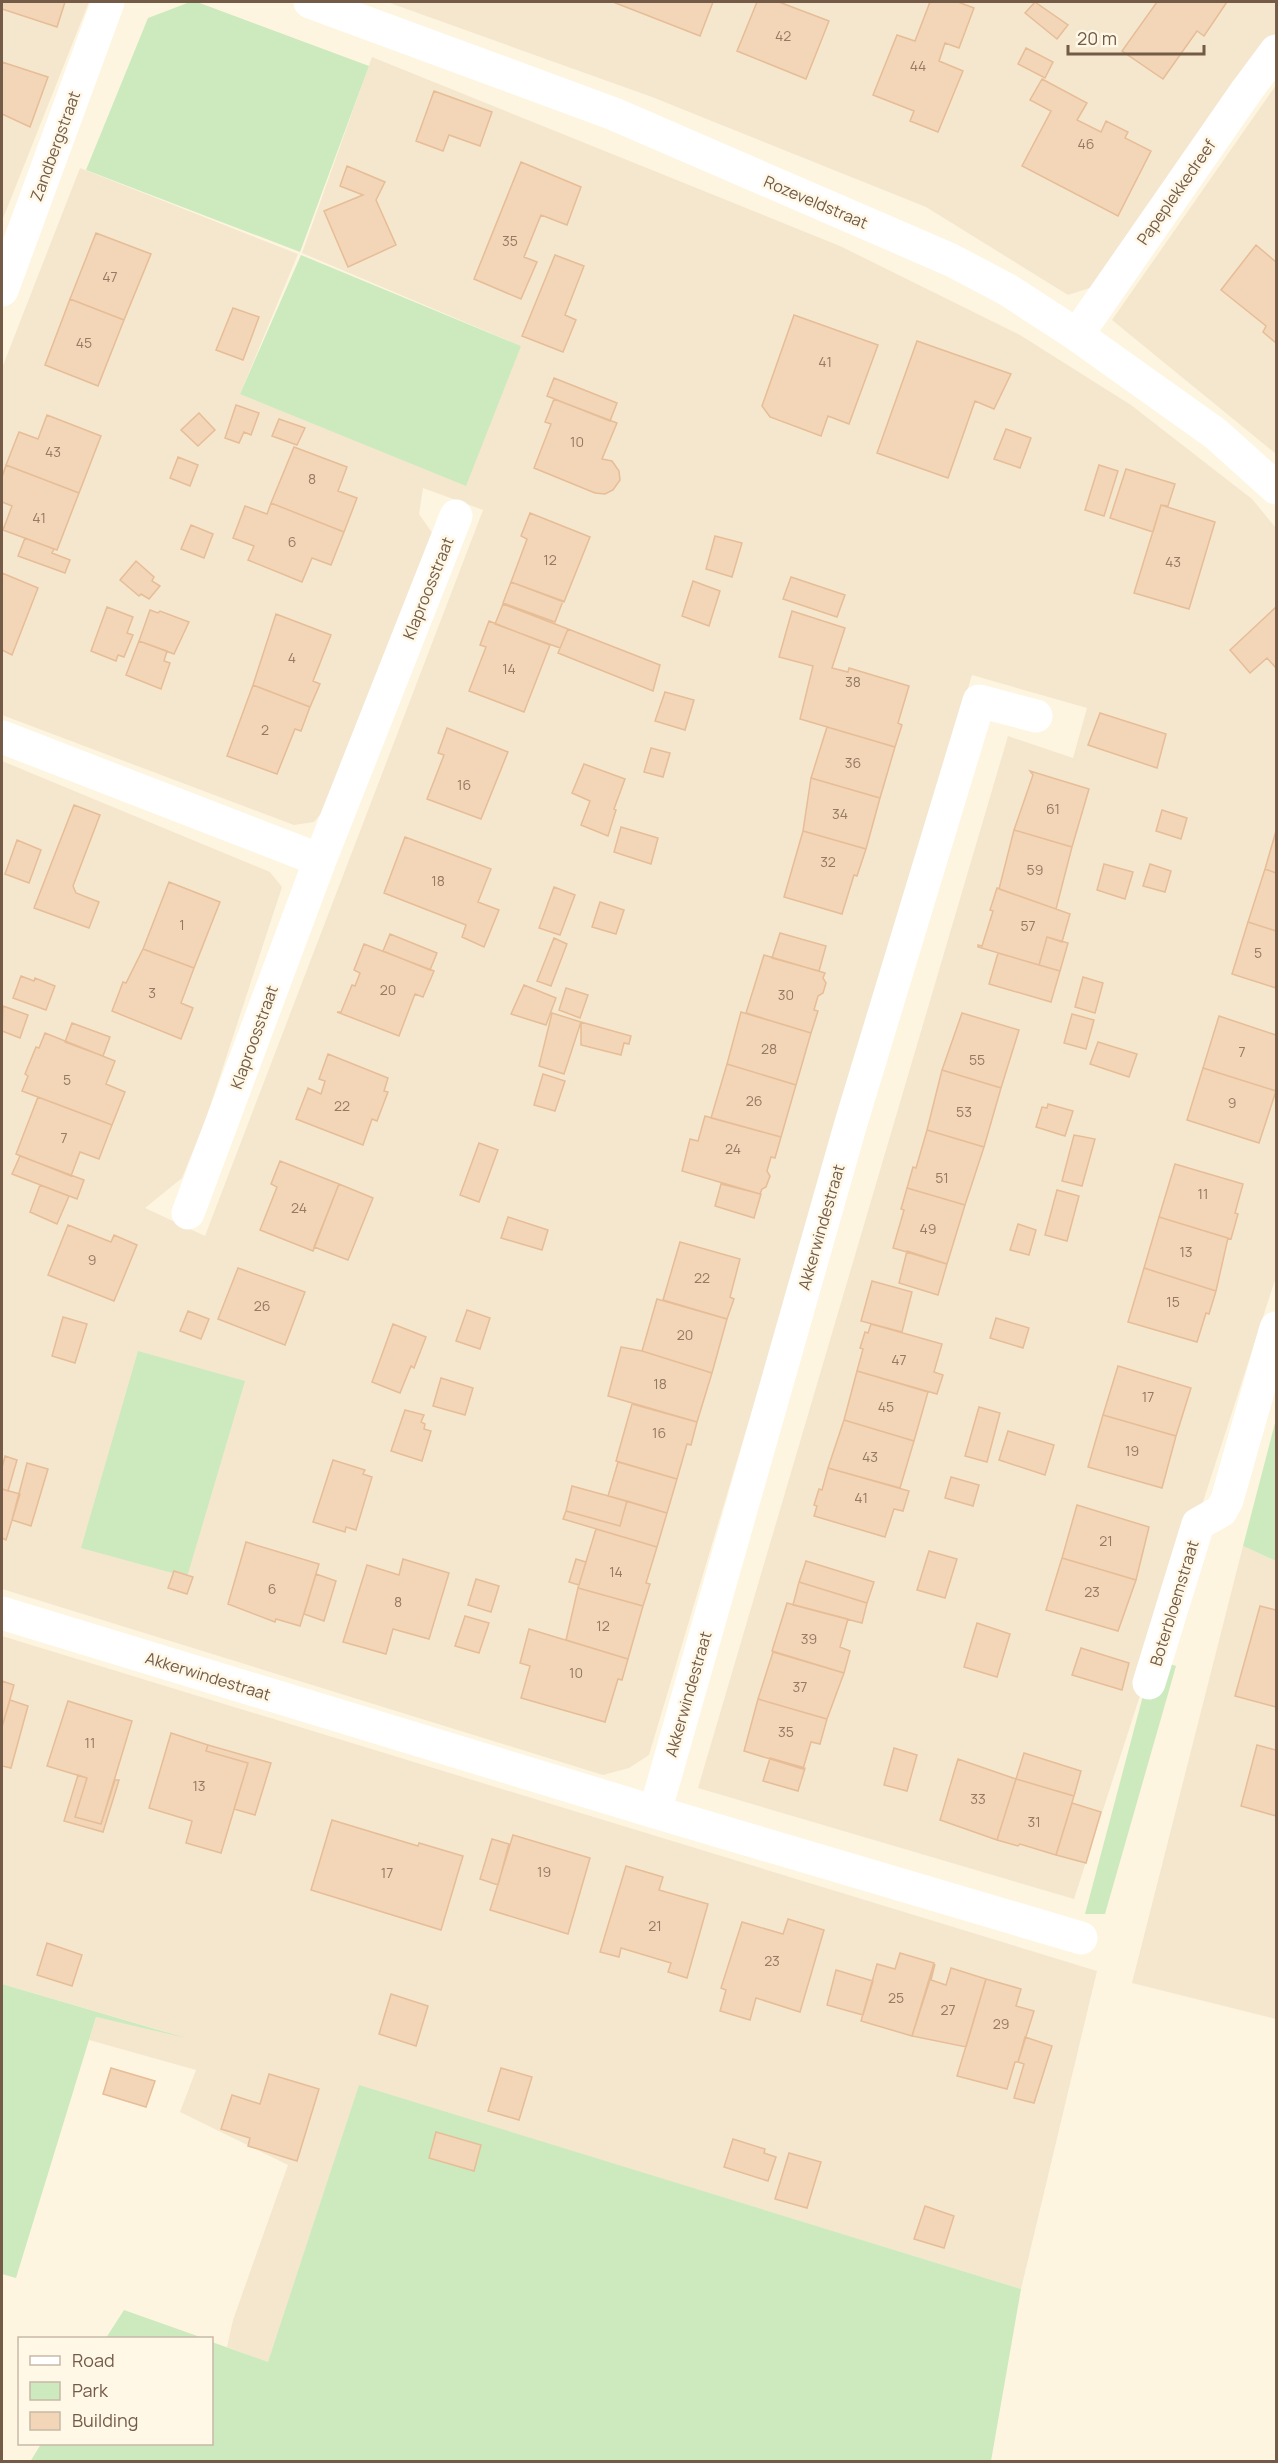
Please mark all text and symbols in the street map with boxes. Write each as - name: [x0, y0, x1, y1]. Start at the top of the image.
- scale bar: [1068, 18, 1204, 56]
- house number: 42: [775, 26, 791, 45]
- text: 20 m: [1077, 26, 1117, 50]
- house number: 44: [910, 56, 926, 75]
- street label: Zandbergstraat: [25, 88, 85, 204]
- house number: 46: [1078, 134, 1094, 153]
- street label: Papeplekkedreef: [1131, 135, 1221, 249]
- street label: Rozeveldstraat: [761, 170, 871, 234]
- house number: 35: [502, 231, 518, 250]
- house number: 47: [102, 267, 118, 286]
- house number: 45: [76, 333, 92, 352]
- house number: 41: [818, 352, 832, 371]
- house number: 10: [570, 432, 584, 451]
- house number: 43: [45, 442, 61, 461]
- house number: 8: [308, 469, 316, 488]
- house number: 41: [32, 508, 46, 527]
- house number: 6: [288, 532, 296, 551]
- street label: Klaproosstraat: [397, 533, 459, 643]
- house number: 12: [543, 550, 557, 569]
- house number: 43: [1165, 552, 1181, 571]
- house number: 4: [288, 648, 296, 667]
- house number: 14: [502, 659, 516, 678]
- house number: 38: [845, 672, 861, 691]
- house number: 2: [261, 720, 269, 739]
- house number: 36: [845, 753, 861, 772]
- house number: 16: [457, 775, 471, 794]
- house number: 61: [1046, 799, 1060, 818]
- house number: 34: [832, 804, 848, 823]
- house number: 32: [820, 852, 836, 871]
- house number: 59: [1027, 860, 1043, 879]
- house number: 18: [431, 871, 445, 890]
- house number: 1: [179, 915, 185, 934]
- house number: 57: [1020, 916, 1036, 935]
- house number: 5: [1254, 943, 1262, 962]
- house number: 20: [380, 980, 396, 999]
- street label: Klaproosstraat: [225, 982, 283, 1092]
- house number: 3: [148, 983, 156, 1002]
- house number: 30: [778, 985, 794, 1004]
- house number: 28: [761, 1039, 777, 1058]
- house number: 7: [1238, 1042, 1246, 1061]
- house number: 55: [969, 1050, 985, 1069]
- house number: 5: [63, 1070, 71, 1089]
- house number: 26: [746, 1091, 762, 1110]
- house number: 9: [1228, 1093, 1236, 1112]
- house number: 22: [334, 1096, 350, 1115]
- house number: 53: [956, 1102, 972, 1121]
- house number: 7: [60, 1128, 68, 1147]
- house number: 24: [725, 1139, 741, 1158]
- street label: Akkerwindestraat: [793, 1162, 849, 1292]
- house number: 51: [935, 1168, 949, 1187]
- house number: 11: [1198, 1184, 1208, 1203]
- house number: 24: [291, 1198, 307, 1217]
- house number: 49: [920, 1219, 936, 1238]
- house number: 13: [1179, 1242, 1193, 1261]
- house number: 9: [88, 1250, 96, 1269]
- house number: 22: [694, 1268, 710, 1287]
- house number: 15: [1166, 1292, 1180, 1311]
- house number: 26: [254, 1296, 270, 1315]
- house number: 20: [677, 1325, 693, 1344]
- house number: 47: [891, 1350, 907, 1369]
- house number: 18: [653, 1374, 667, 1393]
- house number: 17: [1142, 1387, 1154, 1406]
- house number: 45: [878, 1397, 894, 1416]
- house number: 16: [652, 1423, 666, 1442]
- house number: 19: [1125, 1441, 1139, 1460]
- house number: 43: [862, 1447, 878, 1466]
- house number: 41: [854, 1488, 868, 1507]
- house number: 21: [1099, 1531, 1113, 1550]
- street label: Boterbloemstraat: [1144, 1537, 1204, 1669]
- house number: 14: [609, 1562, 623, 1581]
- house number: 6: [268, 1579, 276, 1598]
- house number: 23: [1084, 1582, 1100, 1601]
- house number: 8: [394, 1592, 402, 1611]
- house number: 12: [596, 1616, 610, 1635]
- street label: Akkerwindestraat: [660, 1629, 716, 1759]
- house number: 39: [801, 1629, 817, 1648]
- street label: Akkerwindestraat: [143, 1647, 273, 1705]
- house number: 10: [569, 1663, 583, 1682]
- house number: 37: [793, 1677, 807, 1696]
- house number: 35: [778, 1722, 794, 1741]
- house number: 11: [85, 1733, 95, 1752]
- house number: 13: [192, 1776, 206, 1795]
- house number: 33: [970, 1789, 986, 1808]
- house number: 31: [1027, 1812, 1041, 1831]
- house number: 19: [537, 1862, 551, 1881]
- house number: 17: [381, 1863, 393, 1882]
- house number: 21: [648, 1916, 662, 1935]
- house number: 23: [764, 1951, 780, 1970]
- house number: 25: [888, 1988, 904, 2007]
- house number: 27: [940, 2000, 956, 2019]
- house number: 29: [993, 2014, 1009, 2033]
- legend: [18, 2337, 213, 2445]
- text: Road: [72, 2348, 115, 2372]
- text: Park: [72, 2378, 109, 2402]
- text: Building: [72, 2408, 138, 2432]

